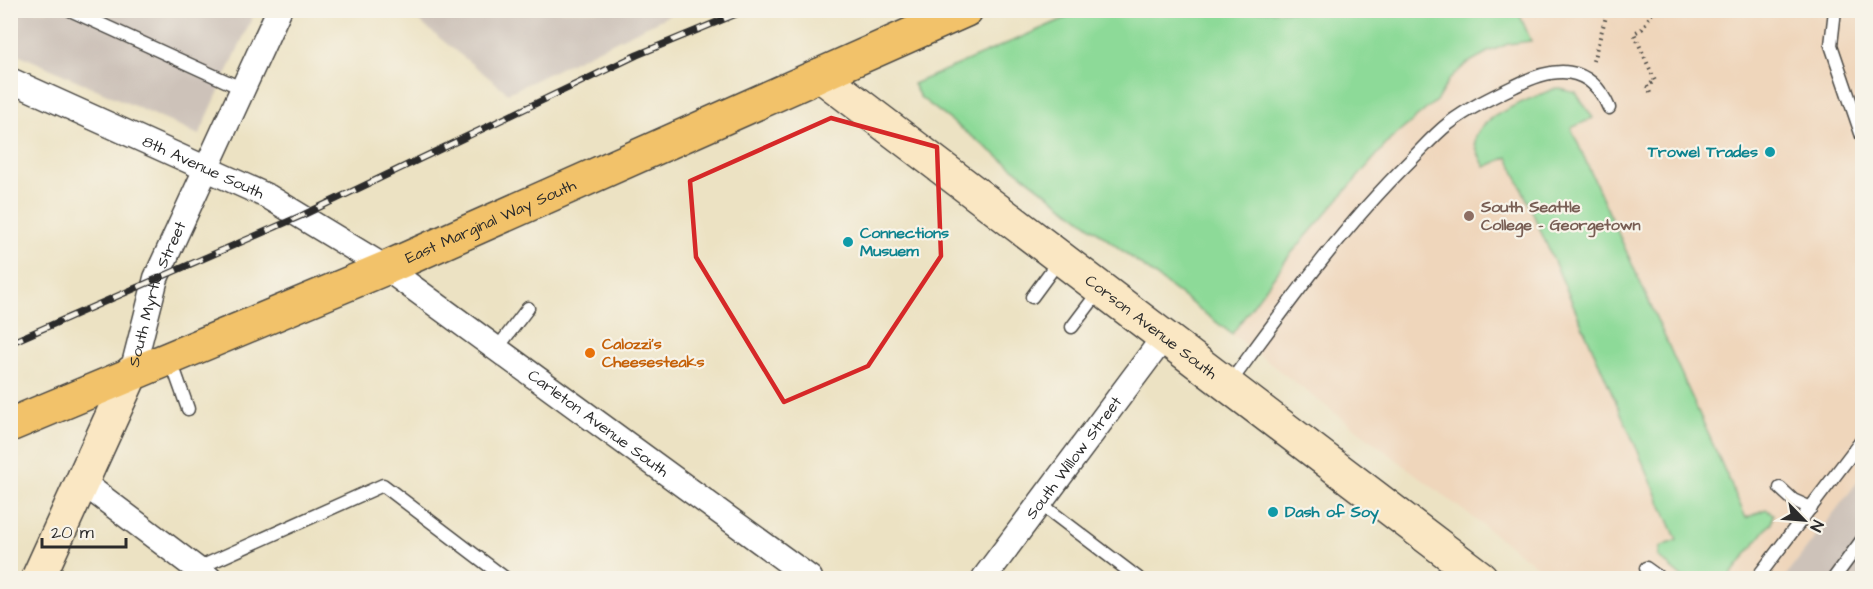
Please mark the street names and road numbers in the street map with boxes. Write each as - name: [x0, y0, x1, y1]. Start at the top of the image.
- street label: 8th Avenue South: [139, 130, 268, 204]
- street label: East Marginal Way South: [402, 174, 580, 269]
- street label: South Myrtle Street: [123, 217, 192, 369]
- street label: Corson Avenue South: [1080, 269, 1222, 384]
- street label: Carleton Avenue South: [523, 364, 673, 482]
- street label: South Willow Street: [1021, 391, 1127, 524]

